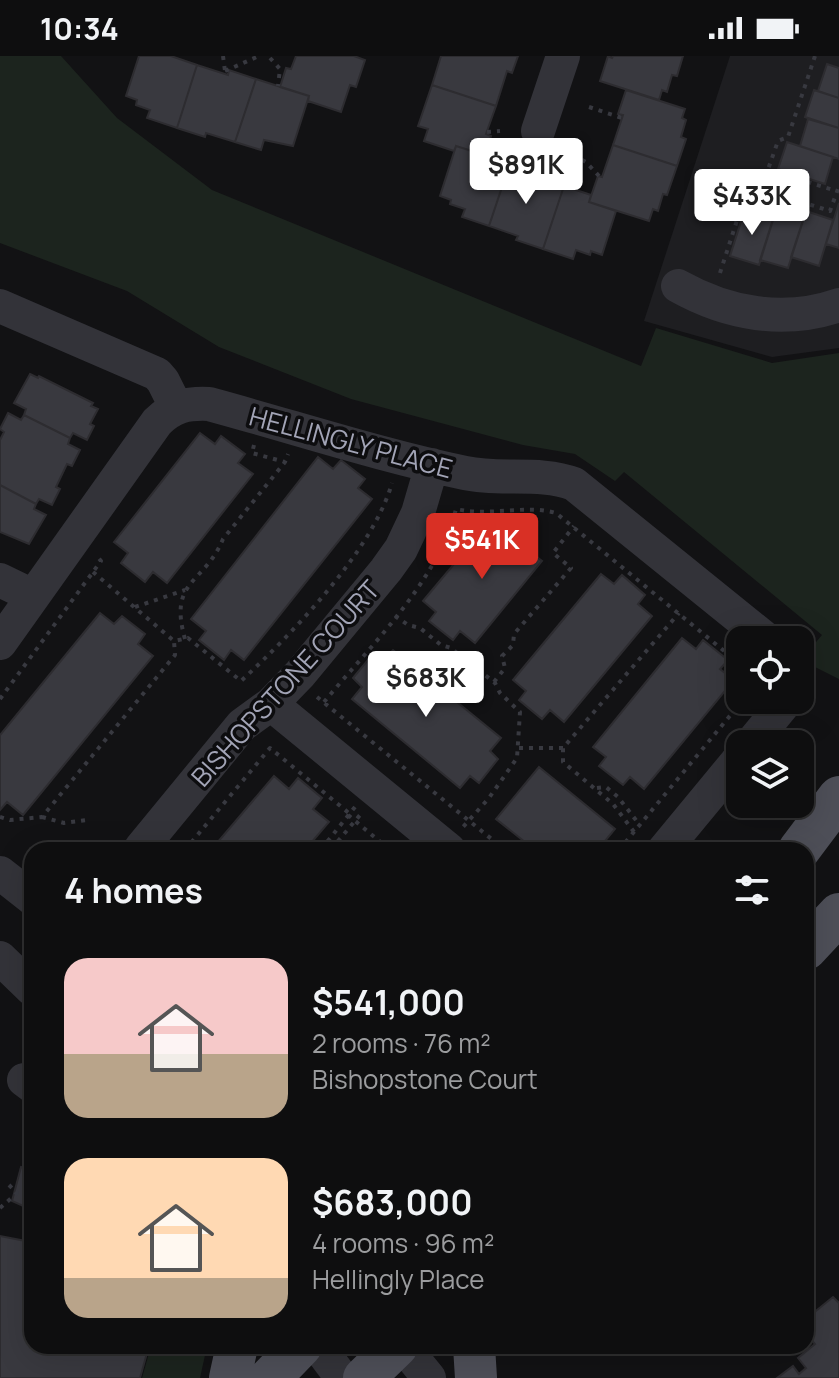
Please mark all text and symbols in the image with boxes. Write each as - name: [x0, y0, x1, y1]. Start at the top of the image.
- text: 10:34: [40, 8, 119, 49]
- pin: $891K: [470, 138, 582, 206]
- text: $891K: [488, 146, 564, 182]
- pin: $433K: [696, 169, 808, 237]
- text: $433K: [712, 177, 792, 213]
- street label: HELLINGLY PLACE: [245, 398, 457, 486]
- pin: $541K: [426, 513, 538, 581]
- text: $541K: [444, 521, 520, 557]
- street label: BISHOPSTONE COURT: [183, 572, 388, 794]
- map controls: [726, 626, 814, 818]
- button: locate: [726, 626, 814, 714]
- pin: $683K: [370, 651, 482, 719]
- text: $683K: [386, 659, 466, 695]
- button: layers: [726, 730, 814, 818]
- text: 4 homes: [64, 867, 203, 913]
- icon: filters: [730, 868, 774, 912]
- text: $541,000: [312, 979, 465, 1025]
- icon: home: [128, 990, 224, 1086]
- text: 2 rooms · 76 m²: [312, 1025, 491, 1061]
- text: Bishopstone Court: [312, 1061, 538, 1097]
- text: $683,000: [312, 1179, 473, 1225]
- icon: home: [128, 1190, 224, 1286]
- text: 4 rooms · 96 m²: [312, 1225, 494, 1261]
- text: Hellingly Place: [312, 1261, 484, 1297]

